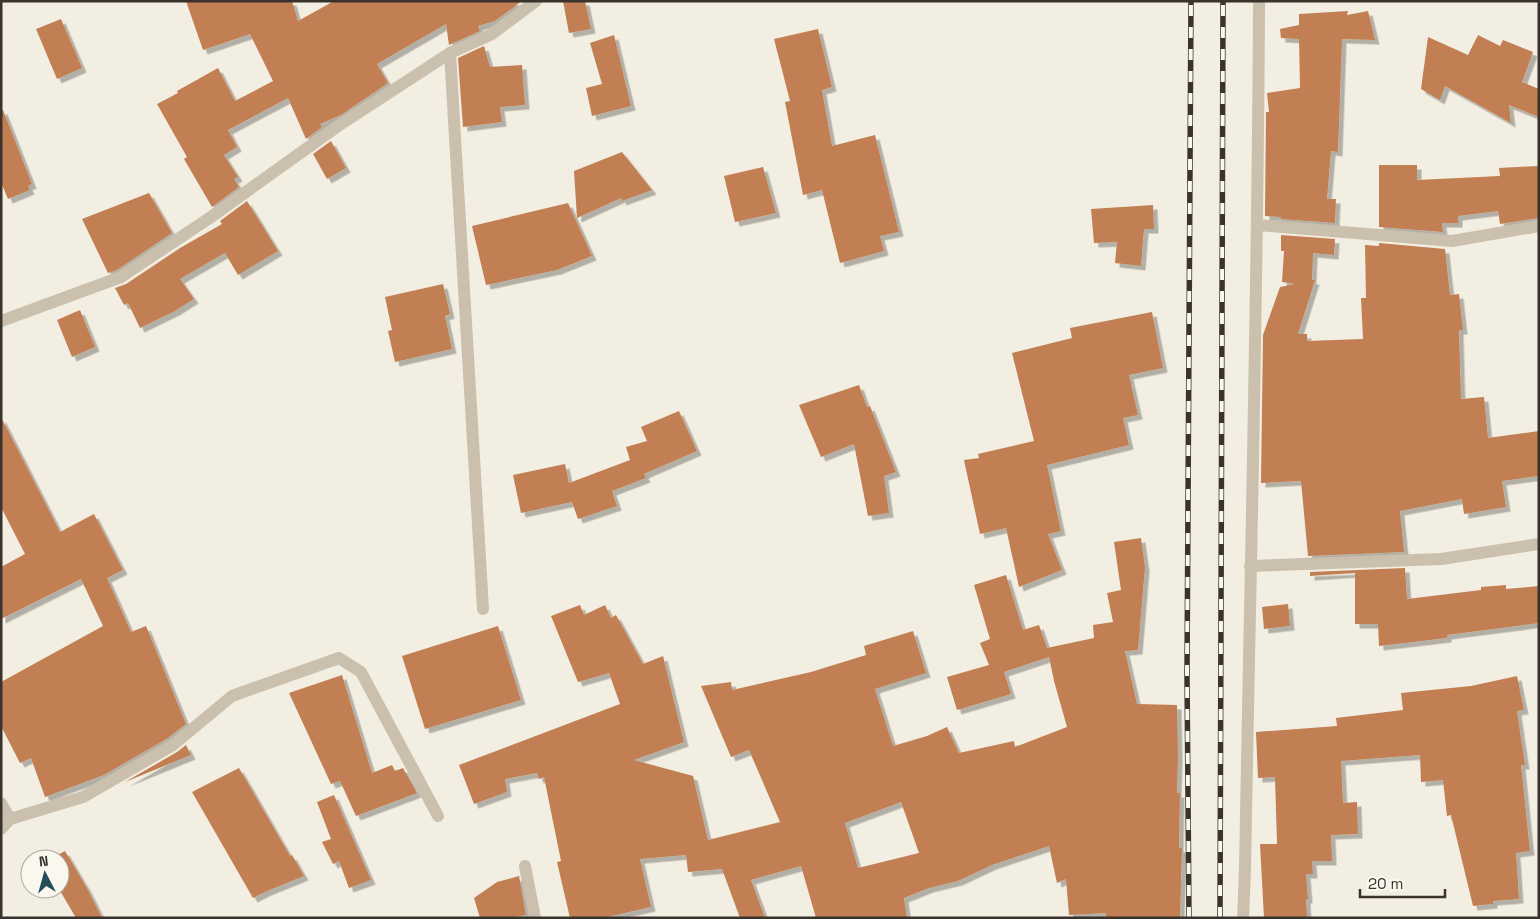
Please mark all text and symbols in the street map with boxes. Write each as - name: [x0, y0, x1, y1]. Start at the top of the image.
- north arrow: [20, 849, 70, 899]
- text: N: [38, 852, 49, 871]
- scale bar: [1360, 866, 1445, 898]
- text: 20 m: [1368, 874, 1403, 893]

